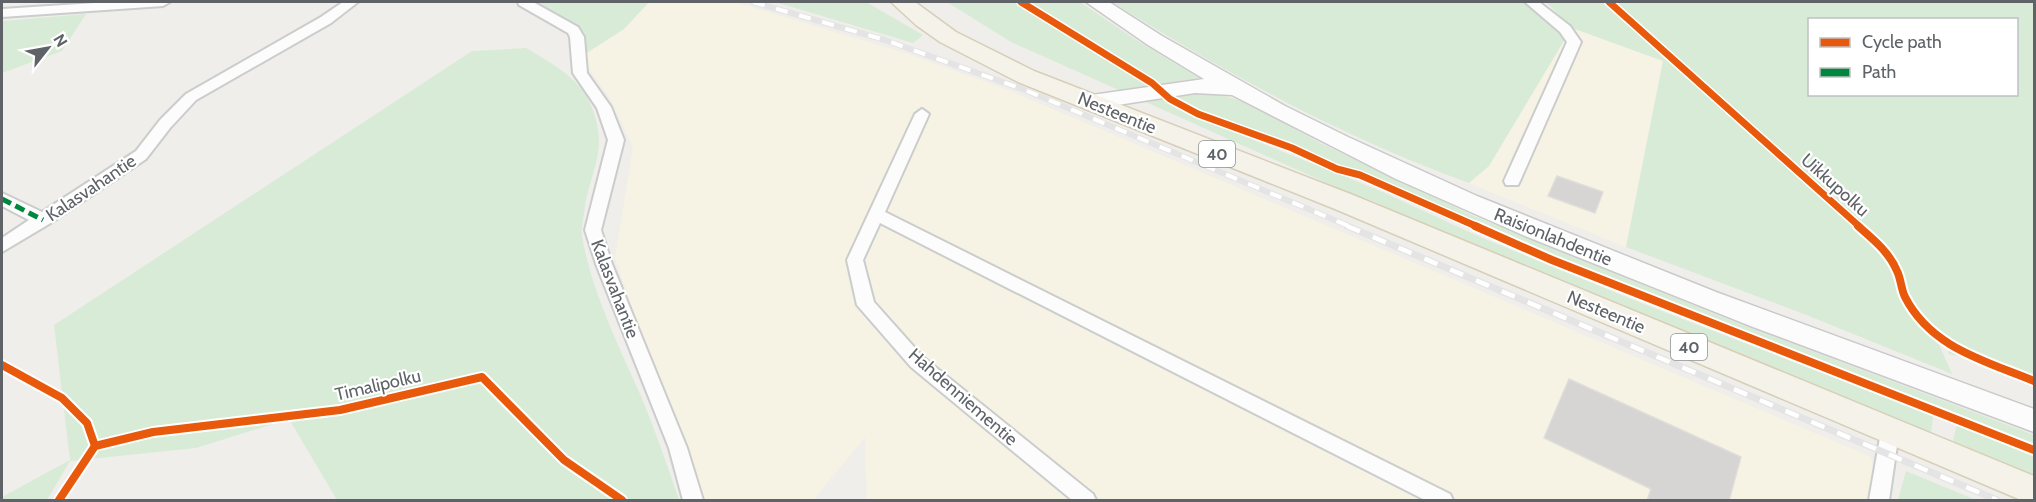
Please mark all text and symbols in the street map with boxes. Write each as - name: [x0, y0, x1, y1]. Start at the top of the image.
- north arrow: [18, 18, 78, 78]
- legend: [1808, 18, 2018, 96]
- text: N: [49, 31, 71, 50]
- text: Cycle path: [1862, 31, 1942, 53]
- text: Path: [1862, 61, 1896, 83]
- street label: Nesteentie: [1075, 87, 1159, 139]
- road number: 40: [1199, 141, 1235, 167]
- street label: Uikkupolku: [1796, 149, 1874, 221]
- street label: Kalasvahantie: [42, 150, 140, 226]
- street label: Raisionlahdentie: [1491, 203, 1615, 271]
- street label: Kalasvahantie: [586, 237, 644, 341]
- street label: Nesteentie: [1564, 286, 1648, 338]
- road number: 40: [1671, 334, 1707, 360]
- street label: Hahdenniementie: [904, 344, 1022, 450]
- street label: Timalipolku: [333, 364, 423, 406]

